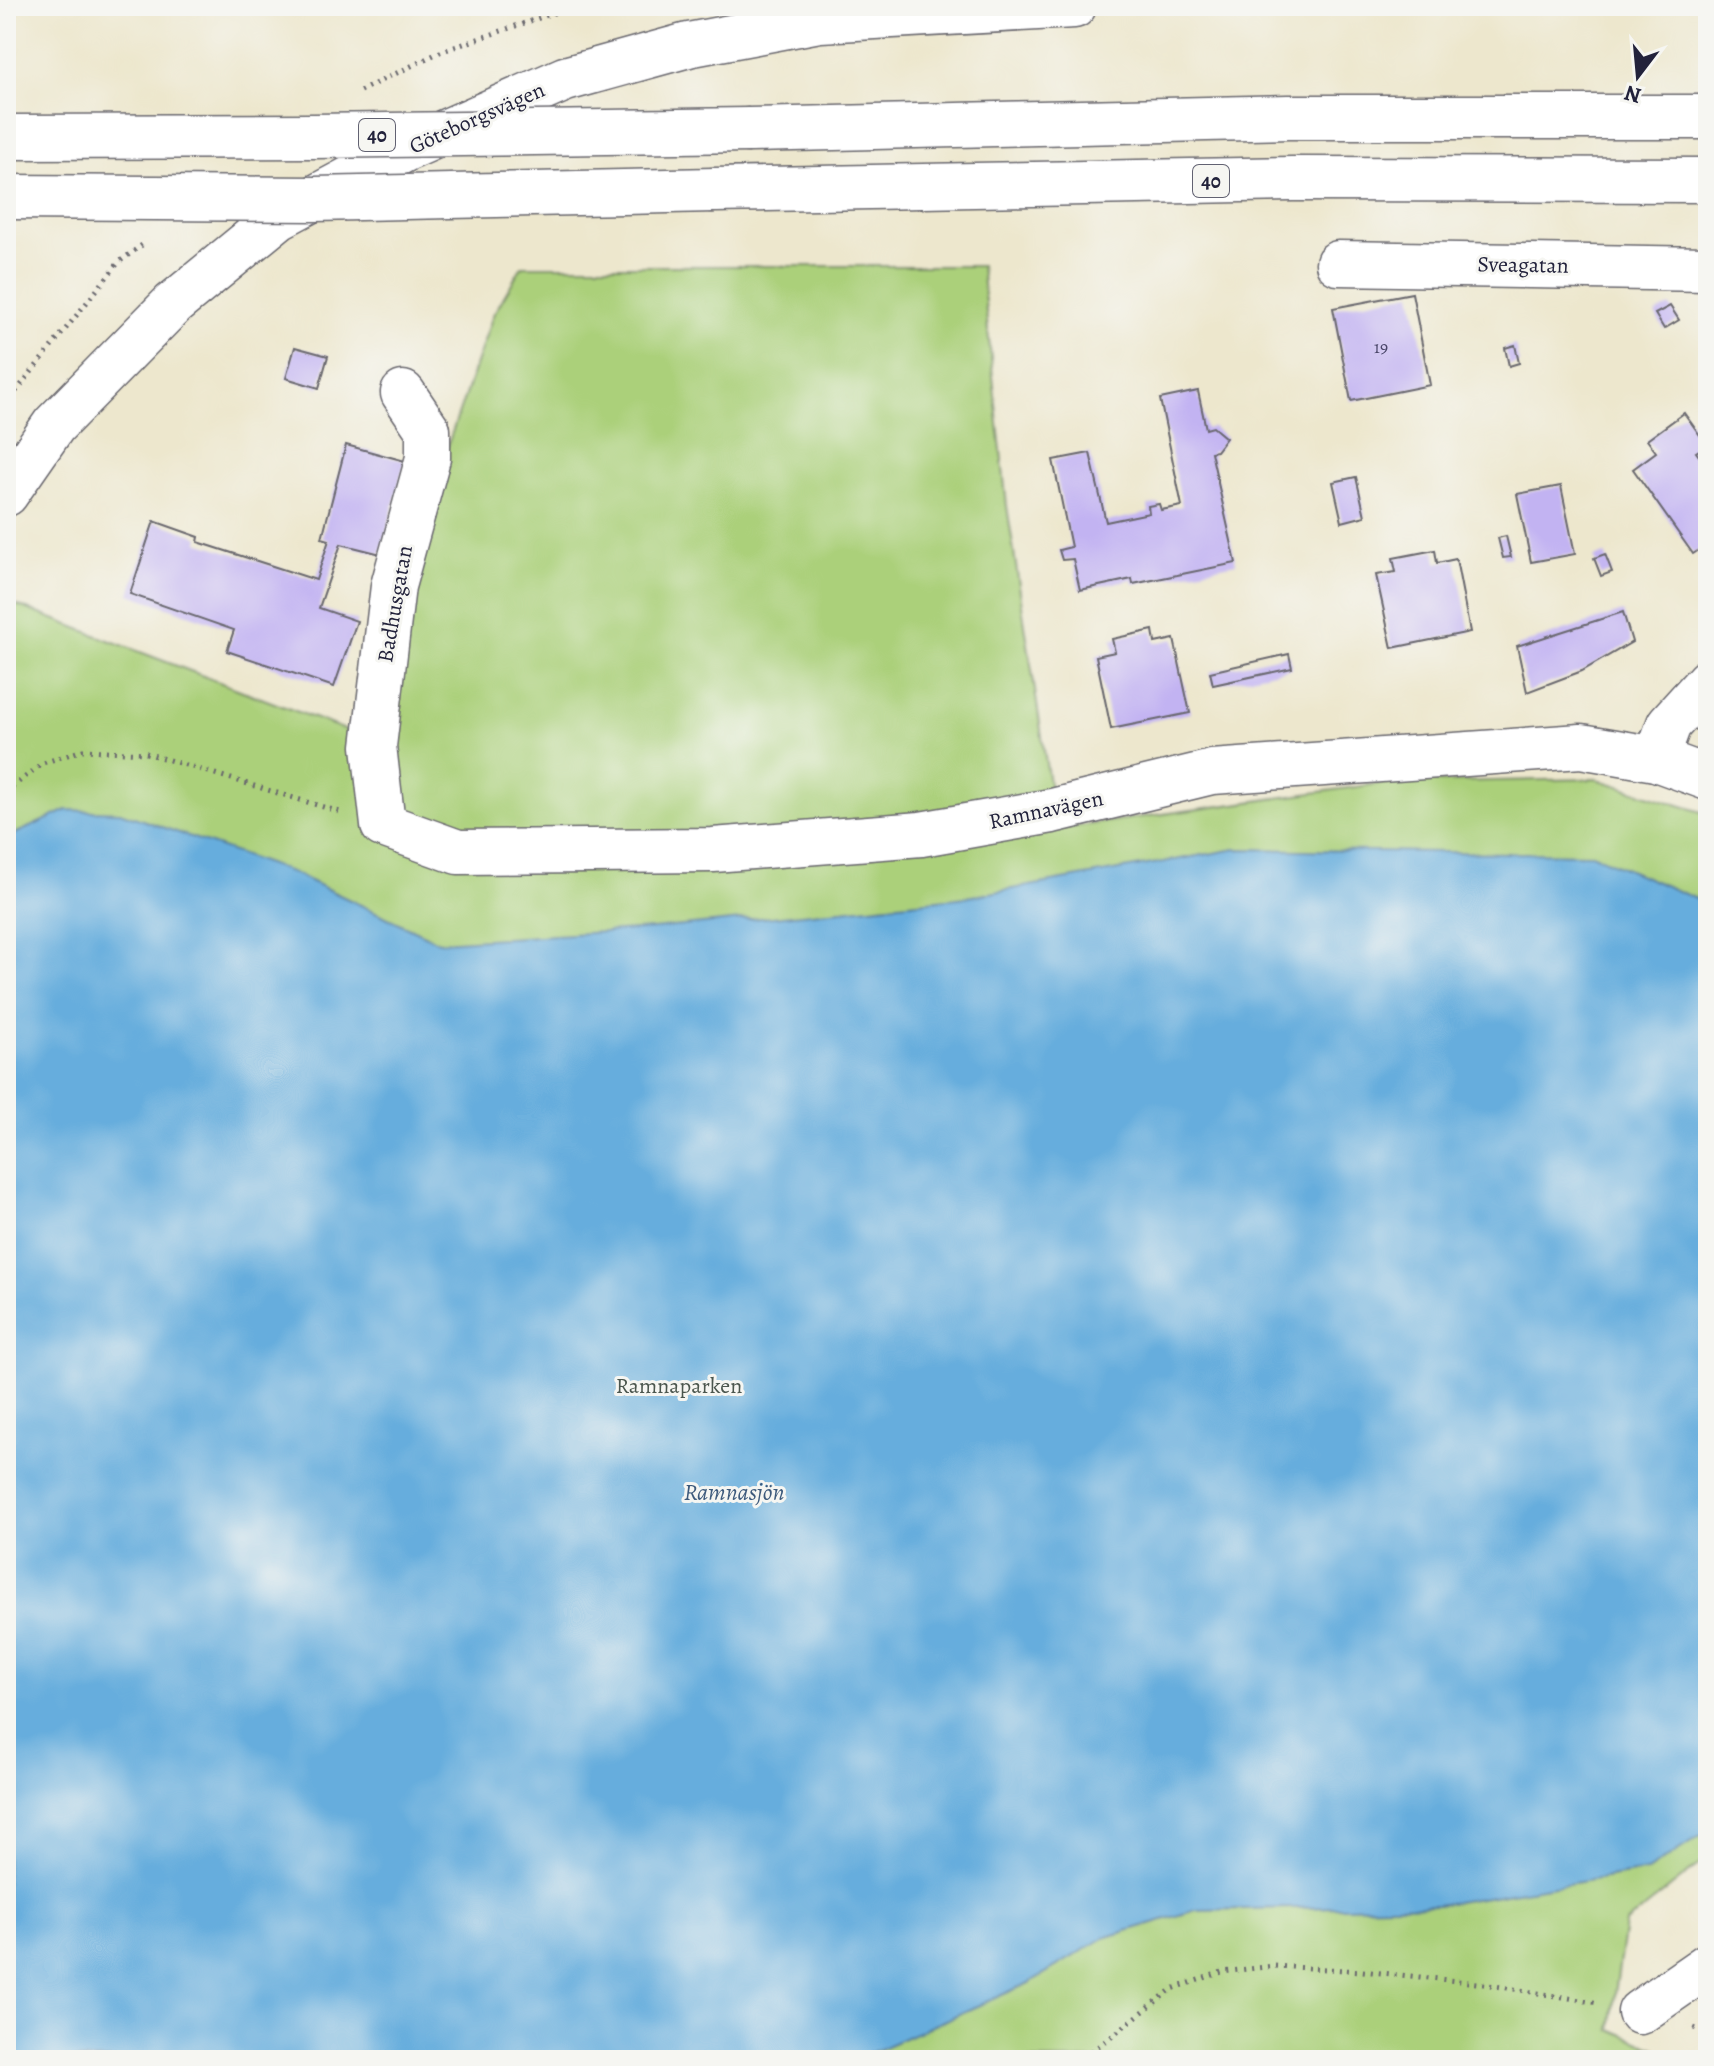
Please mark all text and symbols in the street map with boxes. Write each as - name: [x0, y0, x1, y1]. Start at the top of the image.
- north arrow: [1598, 36, 1678, 116]
- street label: Göteborgsvägen: [405, 75, 549, 161]
- text: N: [1621, 78, 1645, 111]
- road number: 40: [359, 119, 395, 151]
- road number: 40: [1193, 165, 1229, 197]
- street label: Sveagatan: [1477, 249, 1569, 281]
- house number: 19: [1374, 335, 1388, 359]
- street label: Badhusgatan: [370, 543, 420, 665]
- street label: Ramnavägen: [986, 783, 1106, 837]
- park label: Ramnaparken: [616, 1371, 742, 1401]
- water label: Ramnasjön: [684, 1476, 784, 1508]

